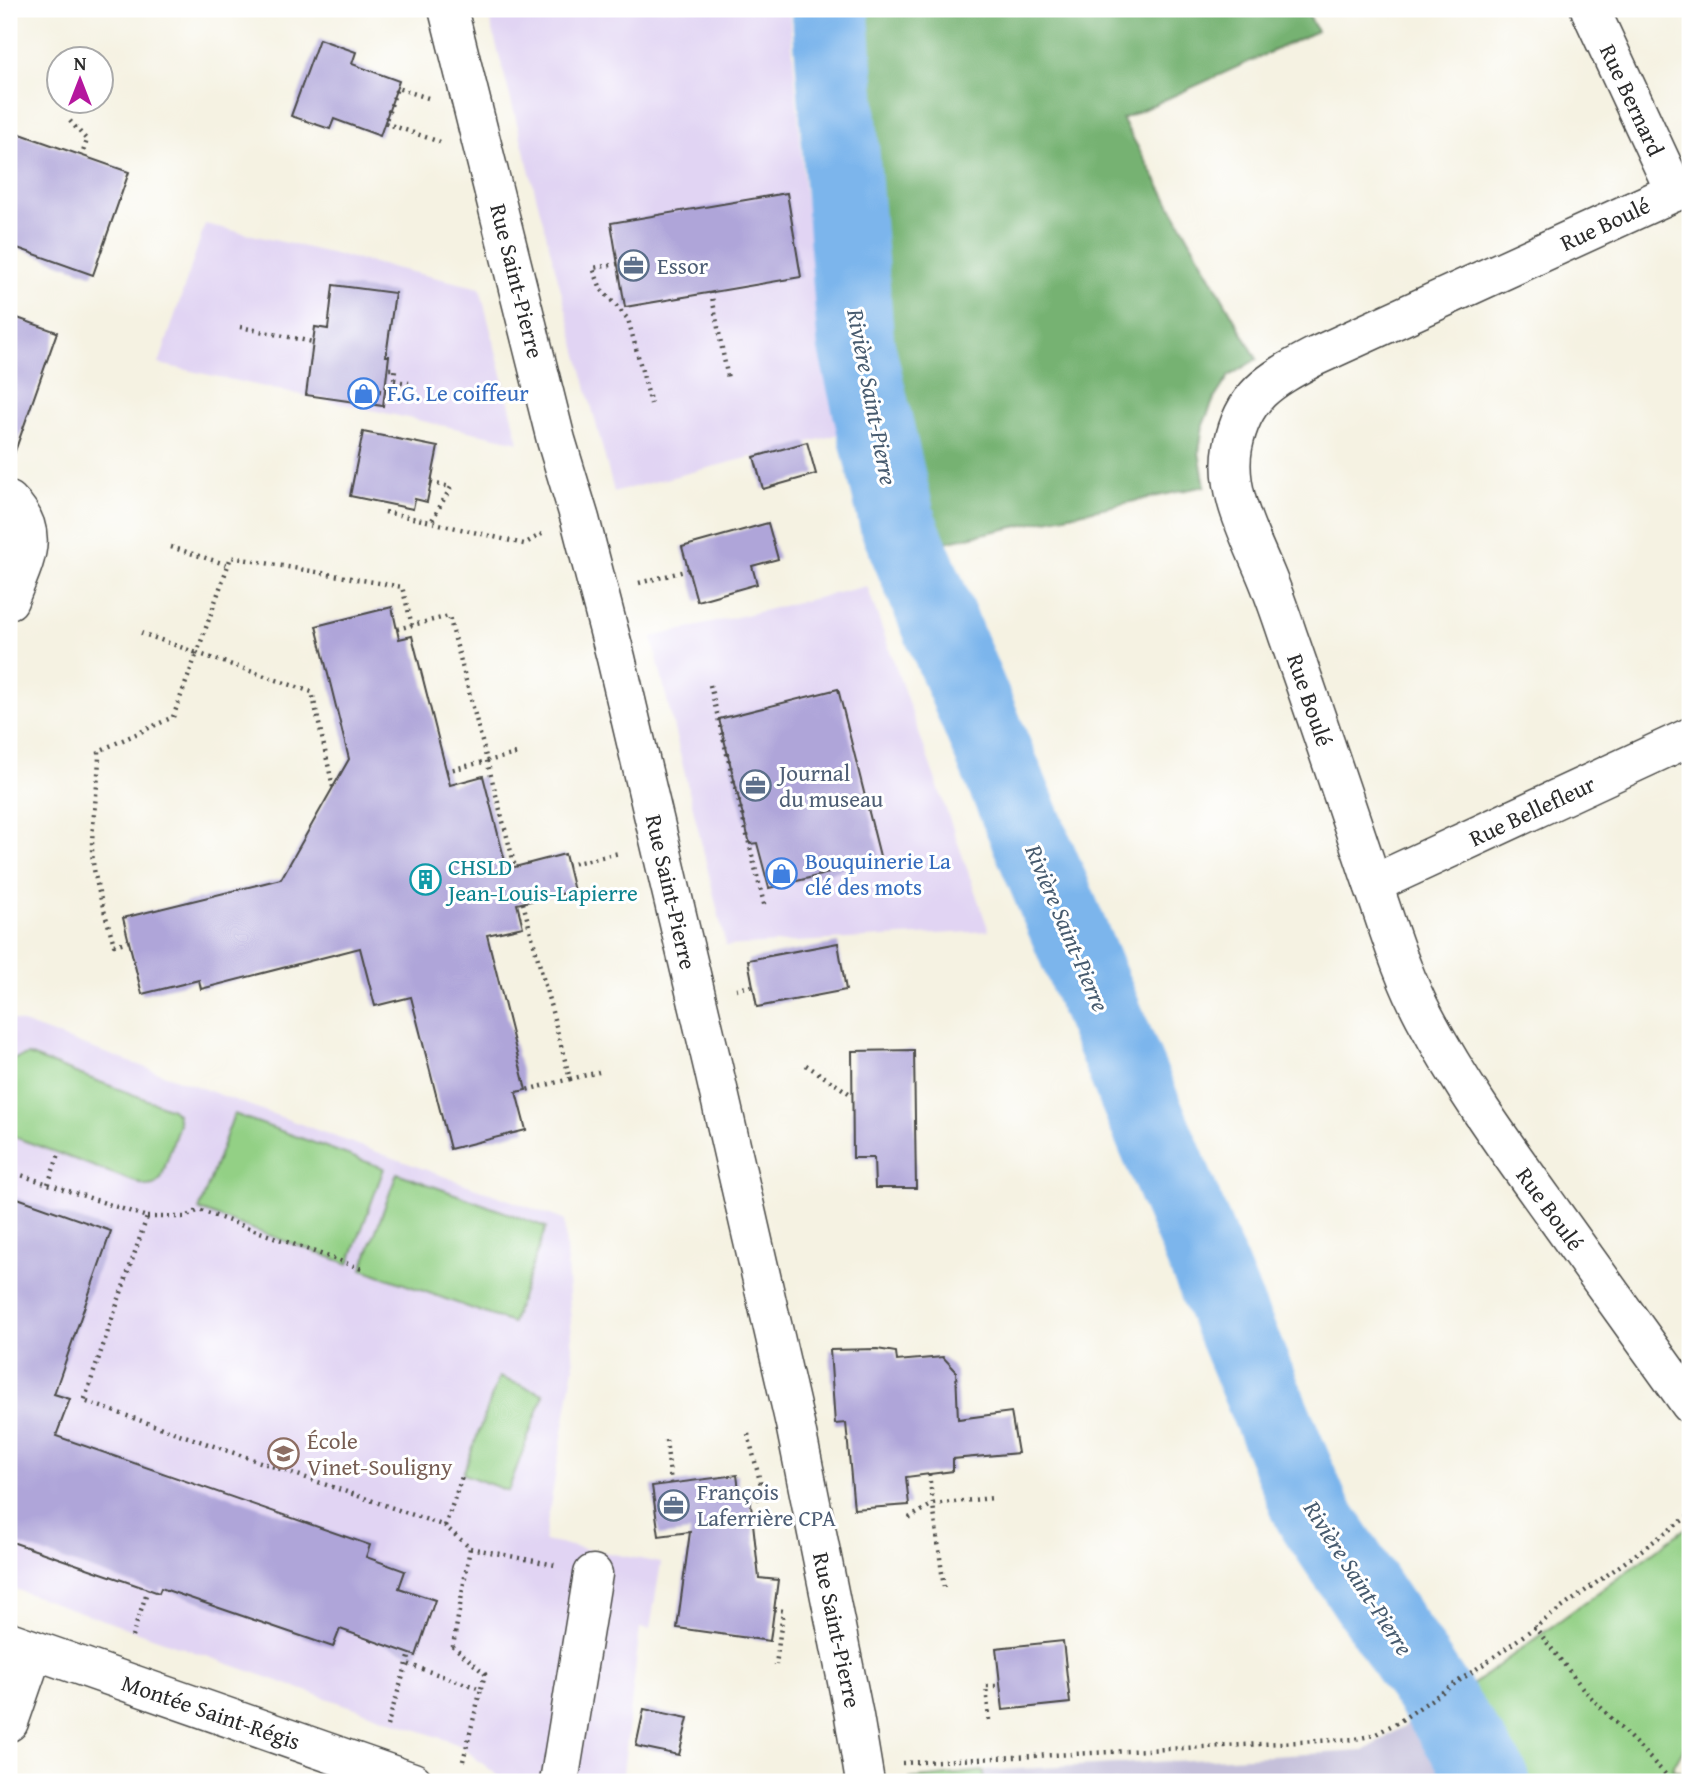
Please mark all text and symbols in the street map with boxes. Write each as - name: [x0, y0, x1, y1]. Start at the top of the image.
- street label: Rue Bernard: [1592, 38, 1673, 162]
- north arrow: [46, 46, 116, 116]
- text: N: [74, 49, 87, 77]
- street label: Rue Boulé: [1554, 188, 1655, 259]
- street label: Rue Saint-Pierre: [482, 200, 553, 362]
- office icon: Essor: [617, 249, 651, 283]
- place label: Essor: [657, 249, 709, 282]
- water label: Rivière Saint-Pierre: [838, 305, 907, 488]
- shop icon: F.G. Le coiffeur: [347, 376, 381, 410]
- place label: F.G. Le coiffeur: [387, 376, 529, 409]
- street label: Rue Boulé: [1279, 649, 1342, 751]
- place label: Journal du museau: [776, 756, 884, 815]
- street label: Rue Bellefleur: [1463, 767, 1601, 854]
- office icon: Journal du museau: [739, 769, 773, 803]
- street label: Rue Saint-Pierre: [638, 811, 705, 973]
- water label: Rivière Saint-Pierre: [1016, 838, 1119, 1017]
- place label: Bouquinerie La clé des mots: [805, 844, 951, 903]
- place label: CHSLD Jean-Louis-Lapierre: [445, 850, 638, 909]
- shop icon: Bouquinerie La clé des mots: [765, 857, 799, 891]
- building icon: CHSLD Jean-Louis-Lapierre: [408, 863, 442, 897]
- street label: Rue Boulé: [1509, 1160, 1592, 1257]
- place label: École Vinet-Souligny: [307, 1424, 453, 1483]
- school or university icon: École Vinet-Souligny: [267, 1437, 301, 1471]
- place label: François Laferrière CPA: [697, 1475, 836, 1534]
- office icon: François Laferrière CPA: [657, 1488, 691, 1522]
- water label: Rivière Saint-Pierre: [1295, 1492, 1422, 1662]
- street label: Rue Saint-Pierre: [805, 1549, 870, 1711]
- street label: Montée Saint-Régis: [117, 1666, 305, 1758]

